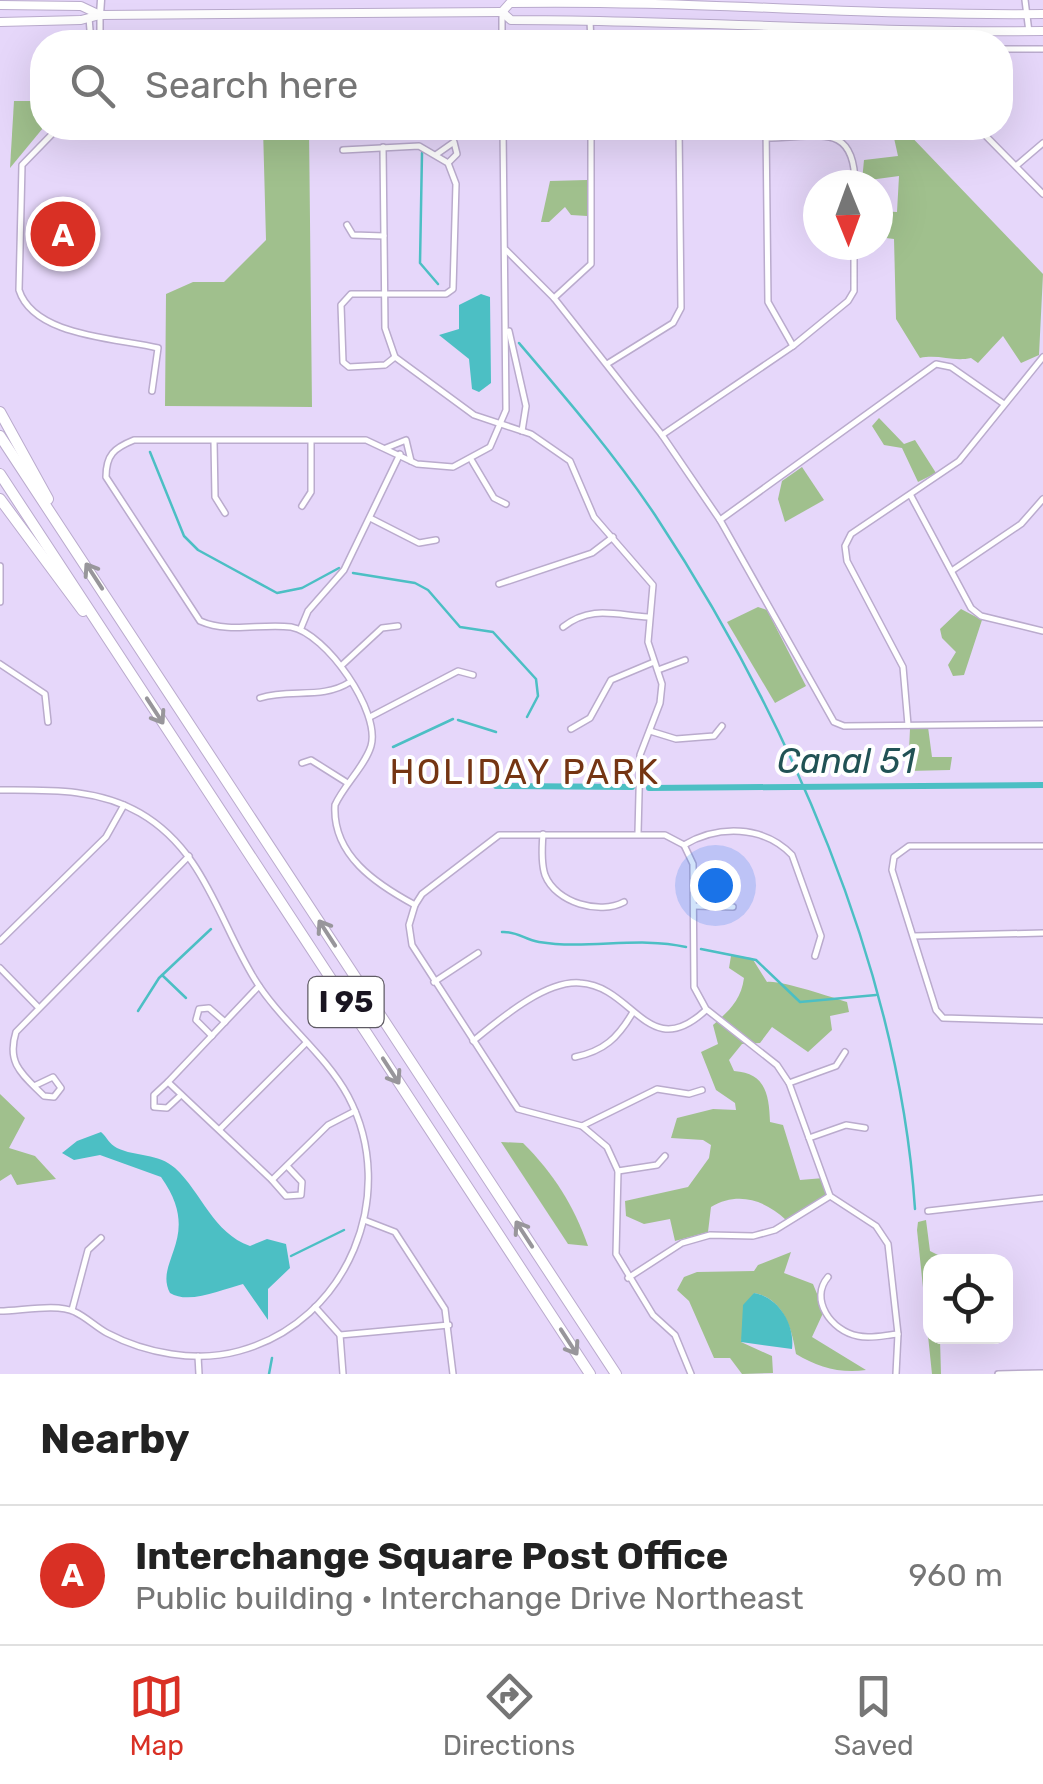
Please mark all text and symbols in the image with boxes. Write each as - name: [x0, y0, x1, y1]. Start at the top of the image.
- search box: [30, 30, 1013, 140]
- icon: search: [65, 58, 120, 113]
- text: Search here: [145, 62, 358, 108]
- north arrow: [803, 170, 893, 260]
- pin: A: [30, 196, 96, 272]
- one-way arrow: [83, 562, 104, 591]
- one-way arrow: [145, 697, 165, 724]
- water label: Canal 51: [777, 740, 916, 782]
- district label: HOLIDAY PARK: [389, 751, 661, 793]
- your location: [690, 860, 741, 911]
- one-way arrow: [317, 919, 338, 947]
- road number: I 95: [308, 977, 384, 1027]
- one-way arrow: [380, 1056, 401, 1084]
- one-way arrow: [514, 1220, 535, 1248]
- map controls: [923, 1254, 1013, 1344]
- button: locate: [923, 1254, 1013, 1344]
- one-way arrow: [559, 1328, 580, 1356]
- text: Nearby: [40, 1414, 190, 1464]
- text: Interchange Square Post Office: [135, 1533, 728, 1579]
- text: A: [61, 1556, 84, 1594]
- text: 960 m: [908, 1556, 1003, 1594]
- text: Public building · Interchange Drive Northeast: [135, 1579, 803, 1617]
- tab: Map: [129, 1669, 184, 1762]
- tab: Directions: [443, 1669, 575, 1762]
- tab: Saved: [834, 1669, 914, 1762]

